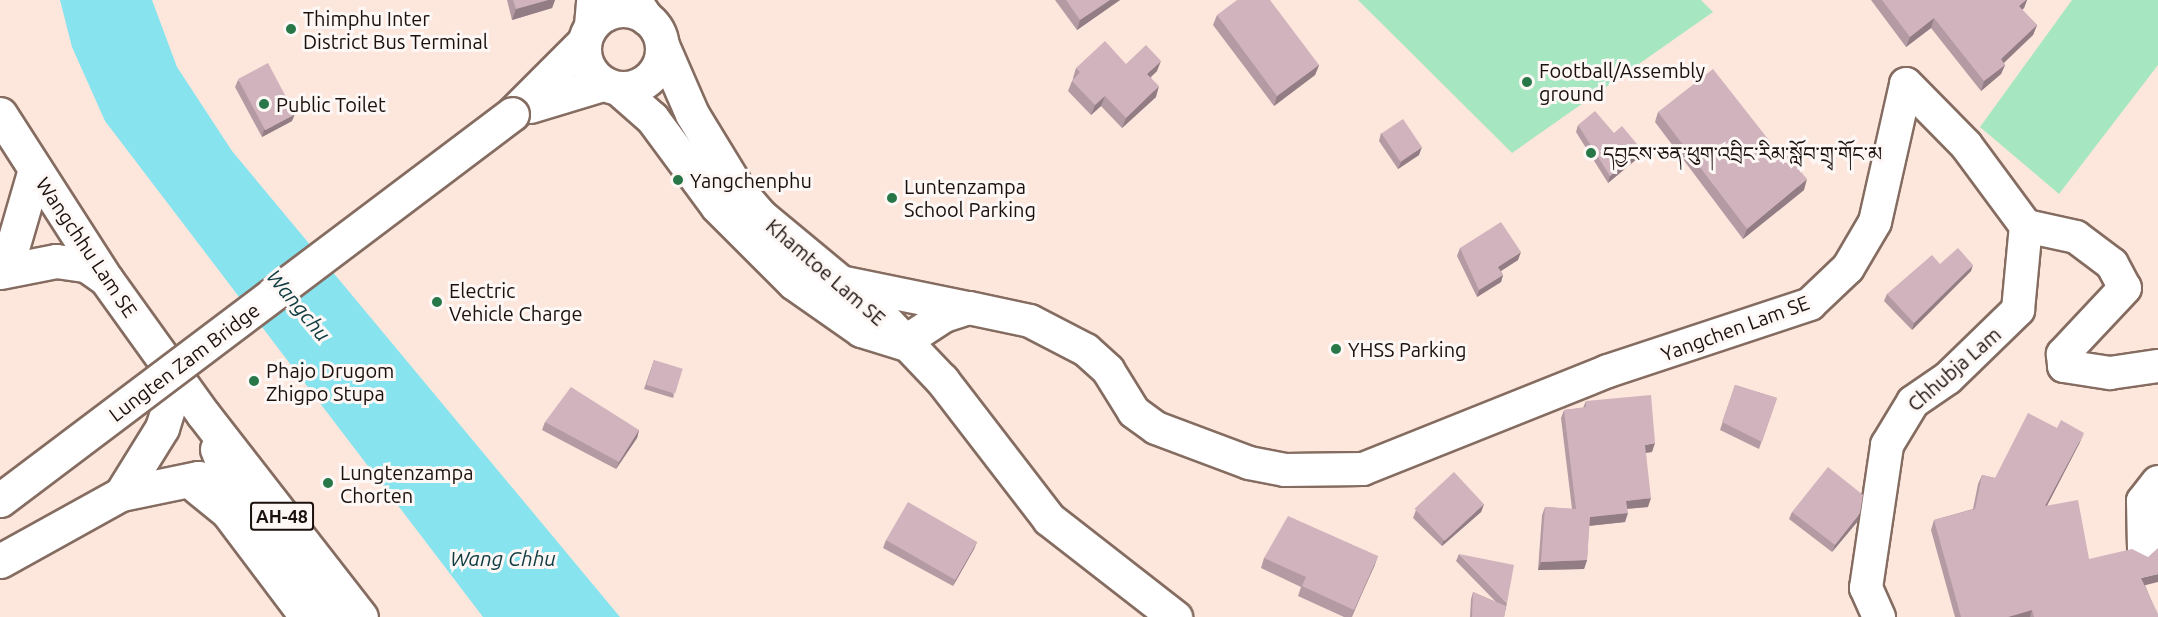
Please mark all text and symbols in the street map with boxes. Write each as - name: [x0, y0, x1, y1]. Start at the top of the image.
- place label: Thimphu Inter District Bus Terminal: [303, 6, 488, 53]
- marker: Thimphu Inter District Bus Terminal: [284, 22, 298, 36]
- place label: Football/Assembly ground: [1539, 58, 1705, 105]
- marker: Football/Assembly ground: [1520, 75, 1534, 89]
- place label: Public Toilet: [276, 92, 386, 116]
- marker: Public Toilet: [257, 97, 271, 111]
- place label: དབྱངས་ཅན་ཕུག་འབྲིང་རིམ་སློབ་གྲྭ་གོང་མ: [1603, 141, 1882, 165]
- marker: དབྱངས་ཅན་ཕུག་འབྲིང་རིམ་སློབ་གྲྭ་གོང་མ: [1584, 146, 1598, 160]
- place label: Yangchenphu: [690, 168, 812, 192]
- street label: Wangchhu Lam SE: [31, 173, 143, 321]
- marker: Yangchenphu: [671, 173, 685, 187]
- place label: Luntenzampa School Parking: [904, 174, 1036, 221]
- marker: Luntenzampa School Parking: [885, 191, 899, 205]
- street label: Khamtoe Lam SE: [761, 214, 891, 330]
- water label: Wangchu: [262, 264, 336, 346]
- place label: Electric Vehicle Charge: [449, 278, 583, 325]
- street label: Yangchen Lam SE: [1658, 290, 1812, 366]
- marker: Electric Vehicle Charge: [430, 295, 444, 309]
- street label: Lungten Zam Bridge: [104, 298, 264, 426]
- street label: Chhubja Lam: [1902, 322, 2006, 416]
- place label: YHSS Parking: [1348, 337, 1467, 361]
- marker: YHSS Parking: [1329, 342, 1343, 356]
- place label: Phajo Drugom Zhigpo Stupa: [266, 358, 394, 405]
- marker: Phajo Drugom Zhigpo Stupa: [247, 374, 261, 388]
- place label: Lungtenzampa Chorten: [340, 460, 473, 507]
- marker: Lungtenzampa Chorten: [321, 476, 335, 490]
- road number: AH-48: [249, 501, 315, 531]
- water label: Wang Chhu: [450, 545, 556, 571]

